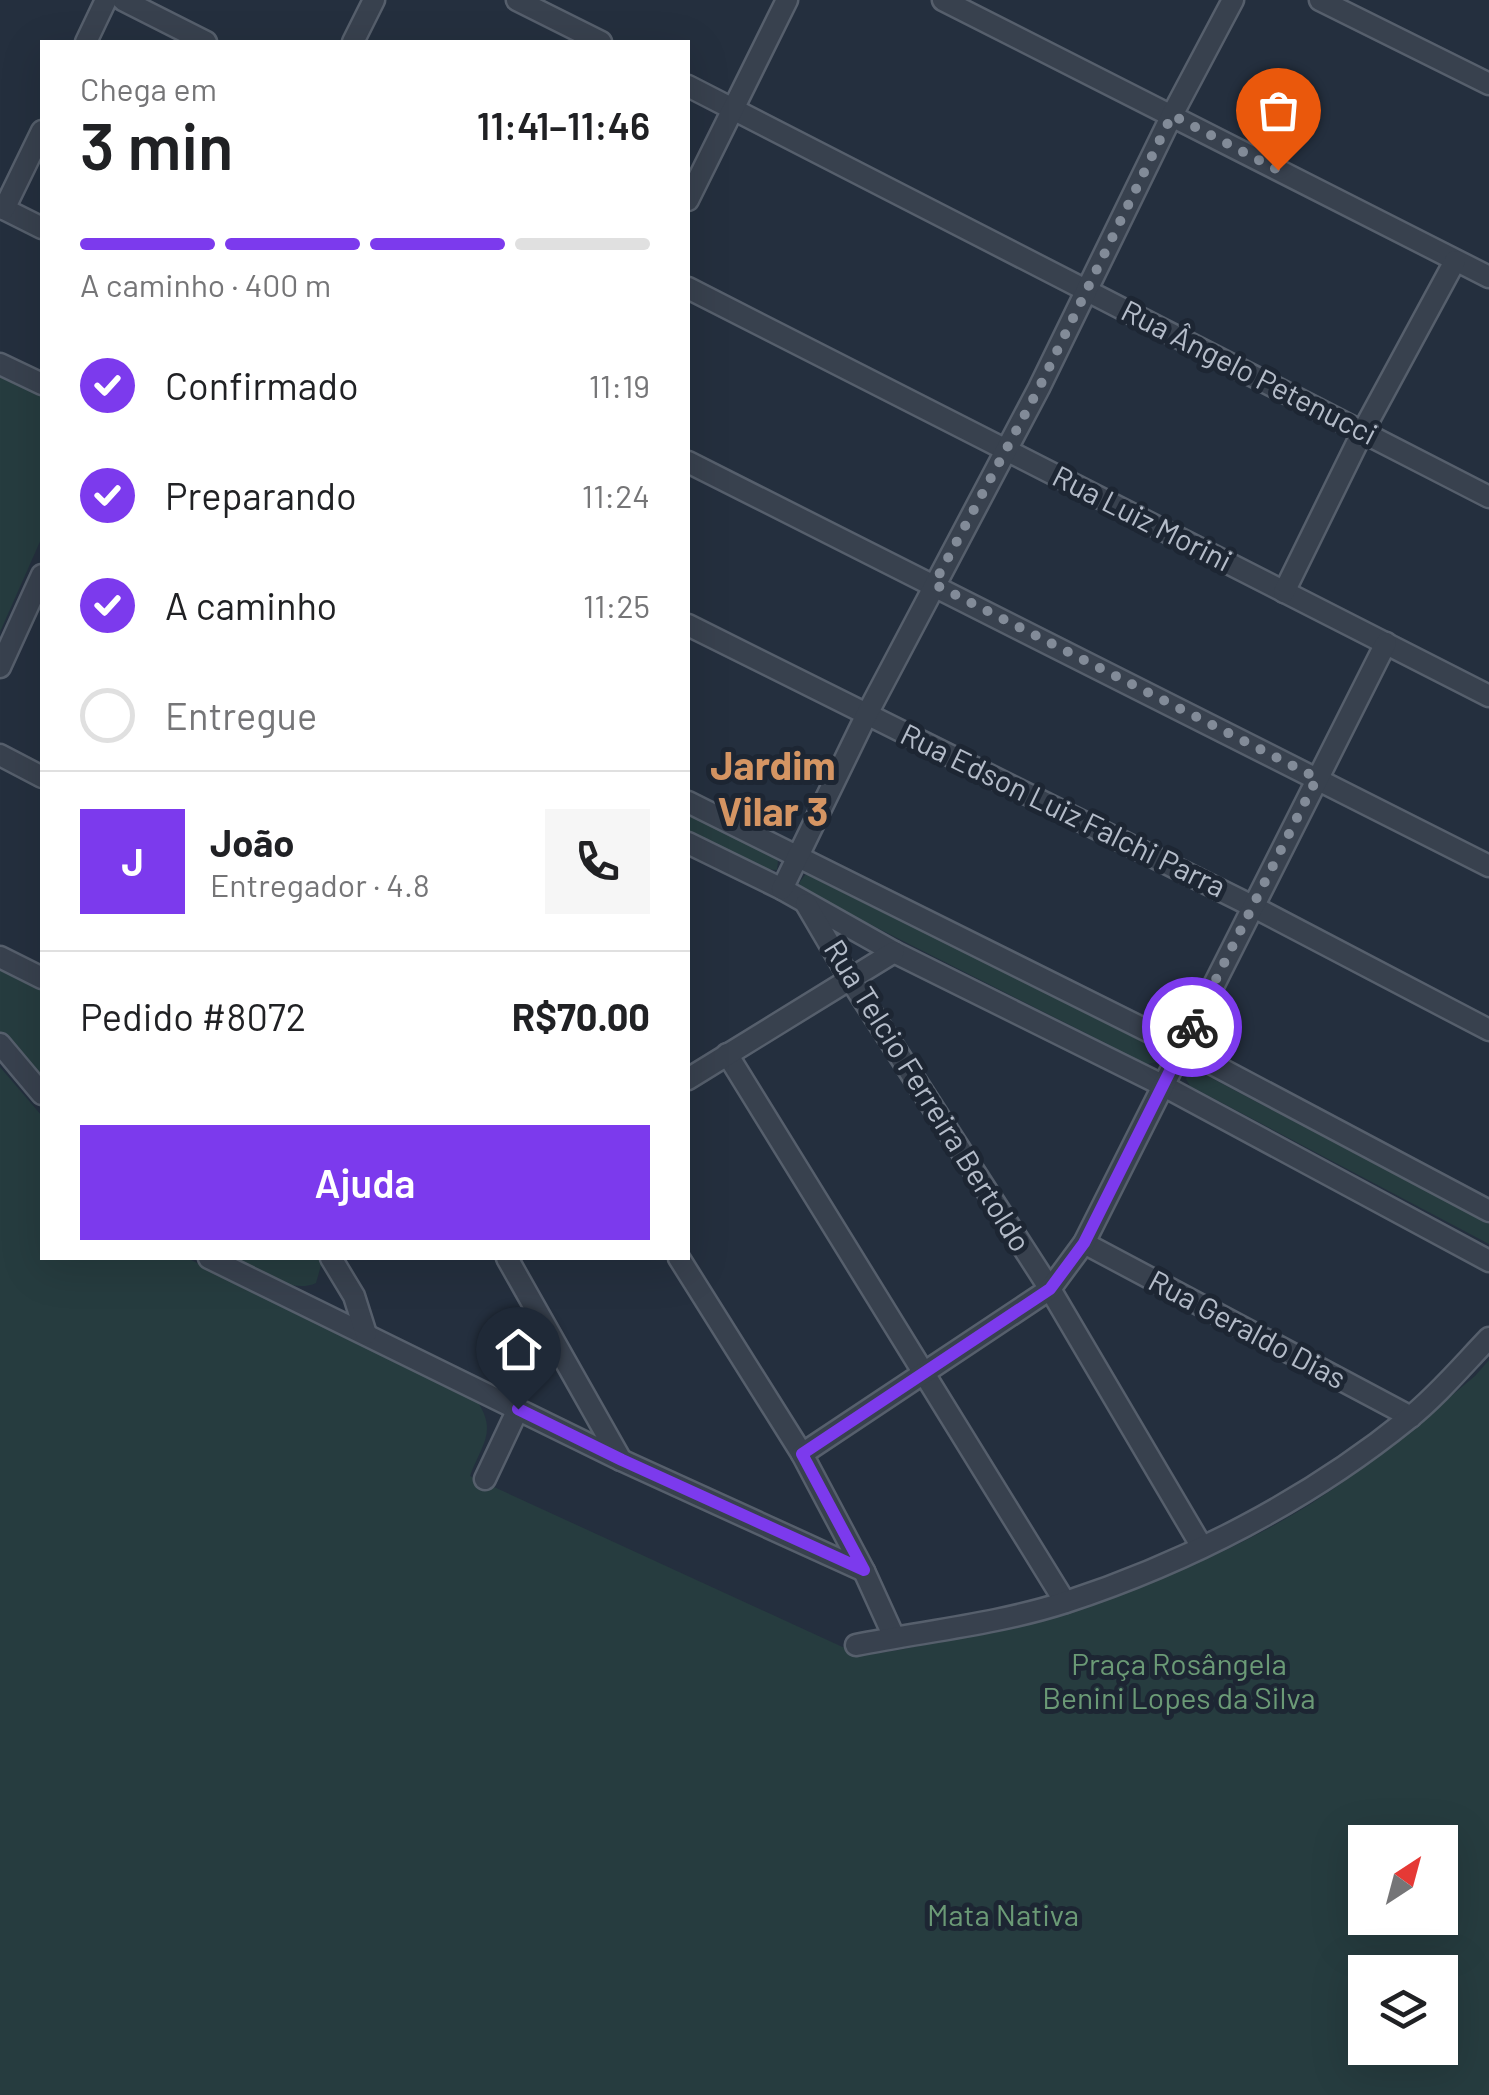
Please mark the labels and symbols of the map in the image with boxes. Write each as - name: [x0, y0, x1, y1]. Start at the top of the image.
- pin: [1236, 68, 1321, 171]
- street label: Rua Ângelo Petenucci: [1116, 291, 1384, 451]
- street label: Rua Luiz Morini: [1047, 457, 1238, 578]
- street label: Rua Edson Luiz Falchi Parra: [895, 715, 1232, 904]
- district label: Jardim Vilar 3: [710, 740, 836, 834]
- street label: Rua Telcio Ferreira Bertoldo: [818, 932, 1040, 1258]
- courier: [1142, 977, 1242, 1077]
- street label: Rua Geraldo Dias: [1143, 1261, 1353, 1395]
- pin: [476, 1307, 561, 1410]
- park label: Praça Rosângela Benini Lopes da Silva: [1042, 1645, 1316, 1715]
- north arrow: [1348, 1825, 1458, 1935]
- park label: Mata Nativa: [927, 1896, 1079, 1932]

